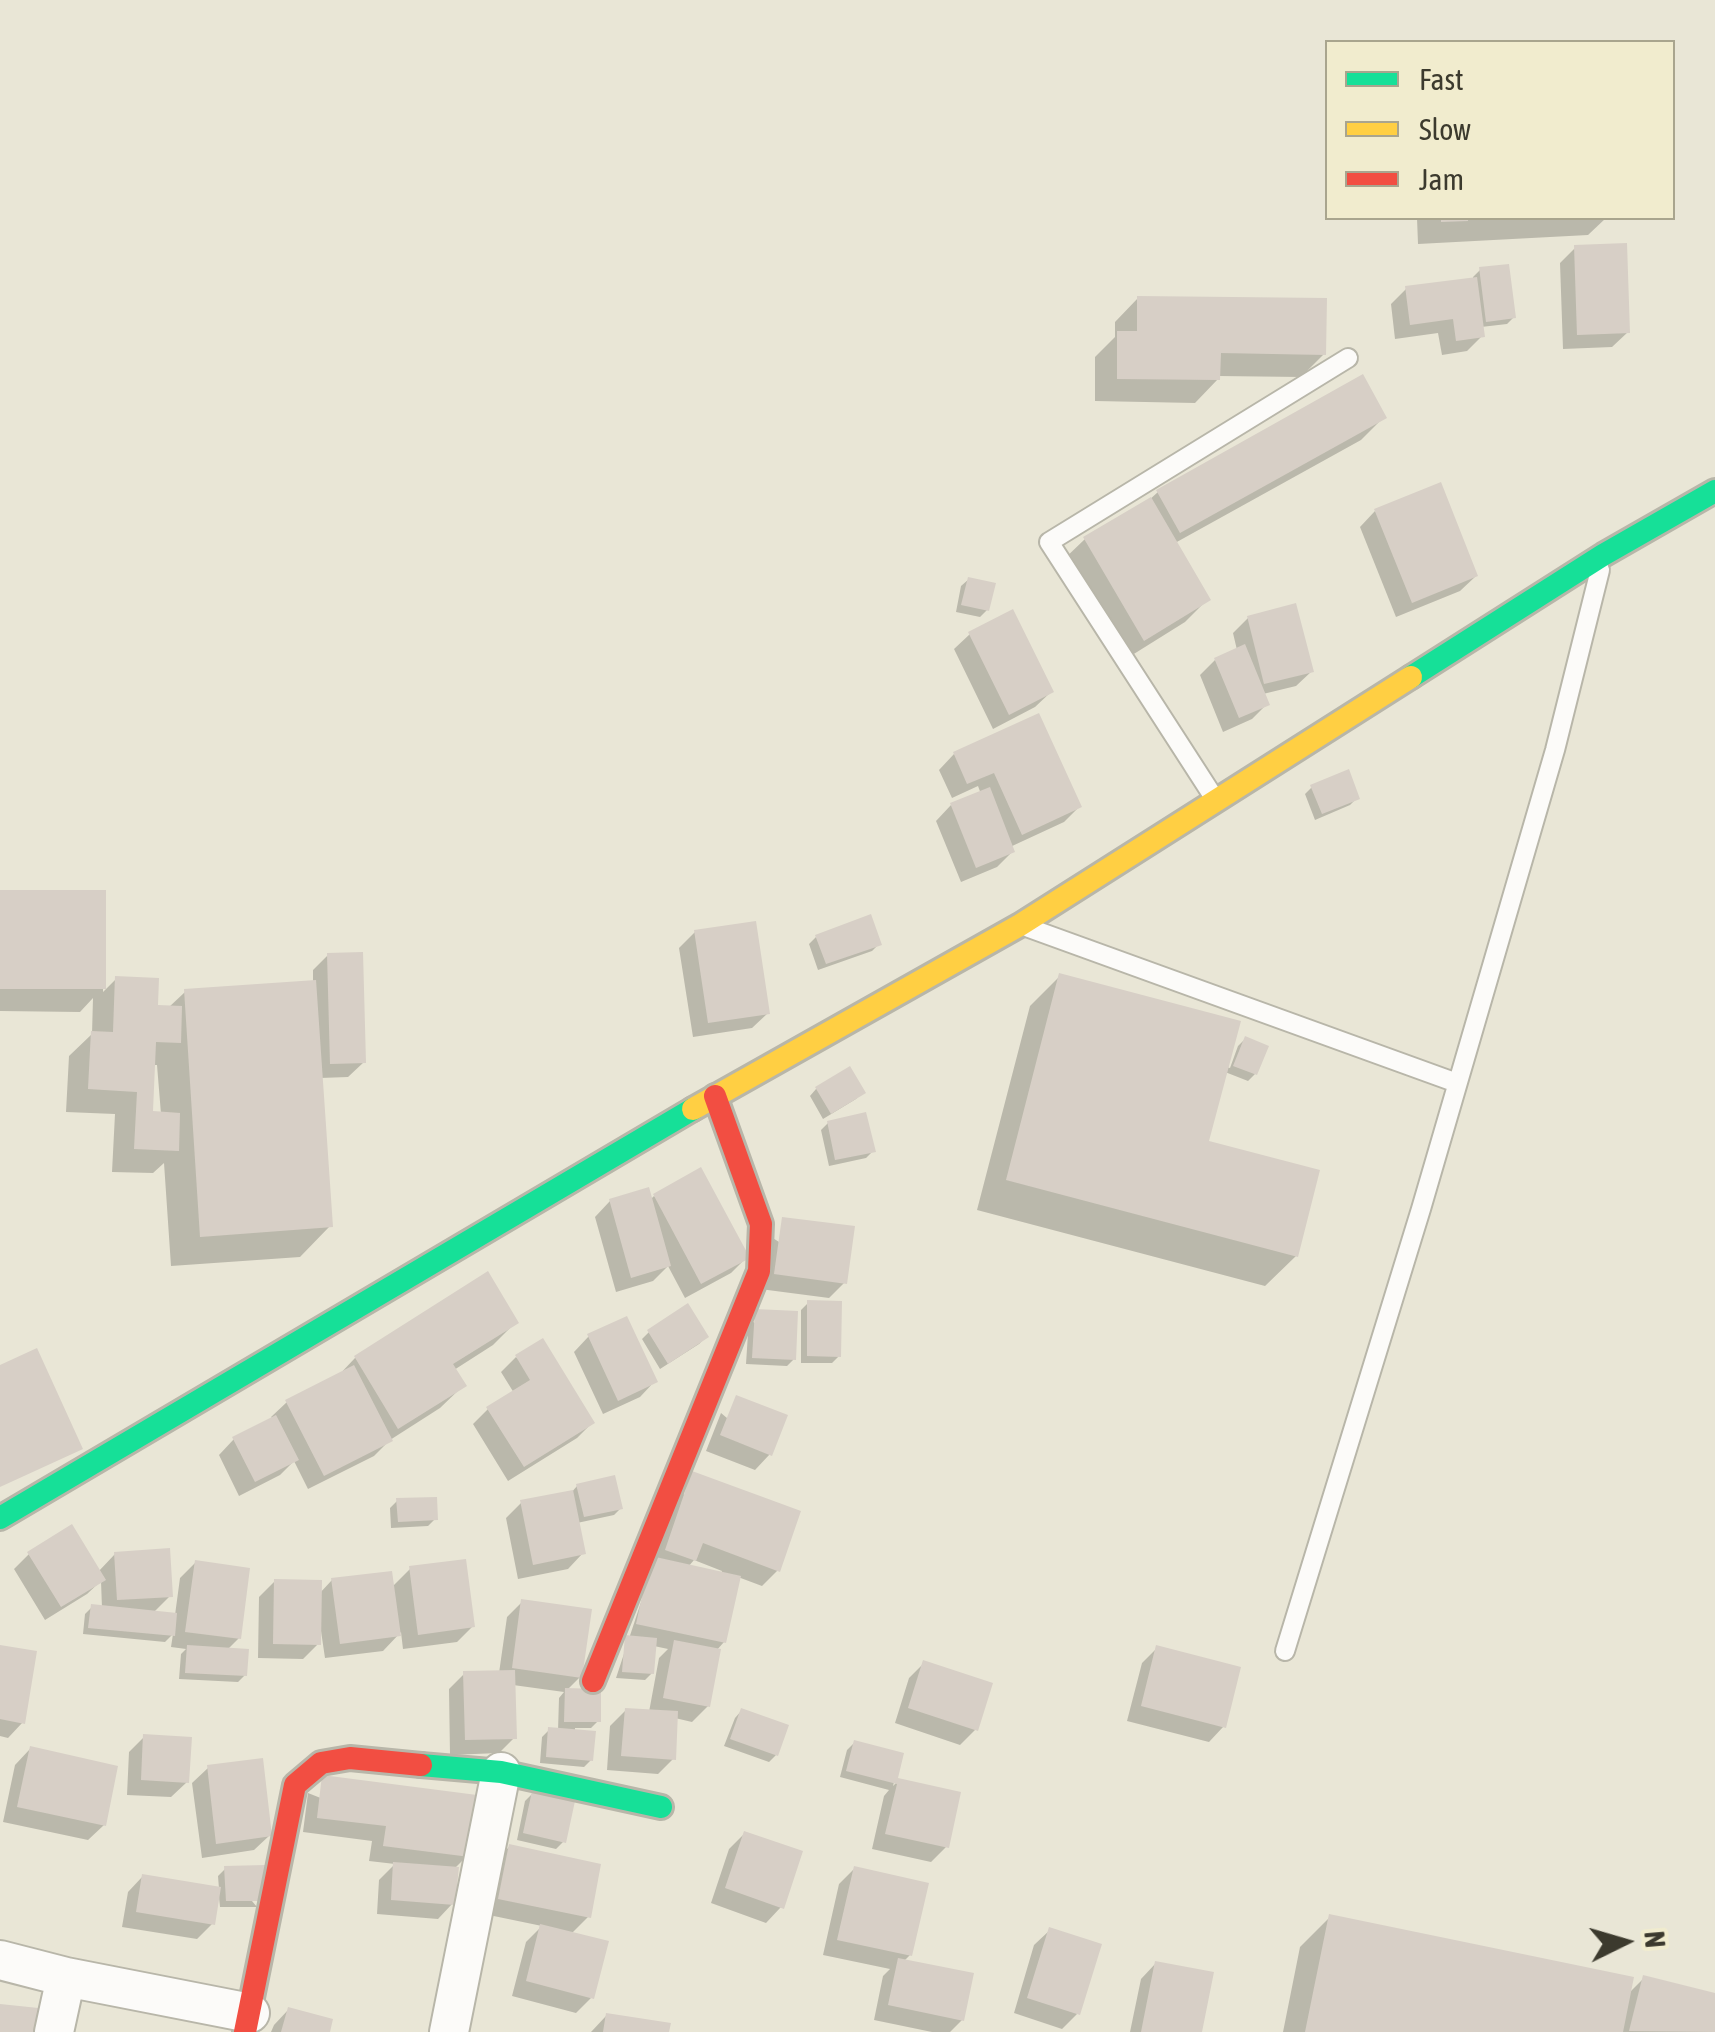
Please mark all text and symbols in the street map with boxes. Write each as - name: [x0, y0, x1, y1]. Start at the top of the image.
- legend: [1325, 40, 1675, 220]
- text: Fast: [1419, 62, 1464, 96]
- text: Slow: [1419, 112, 1471, 146]
- text: Jam: [1419, 162, 1464, 196]
- north arrow: [1575, 1892, 1675, 1992]
- text: N: [1638, 1930, 1672, 1949]

